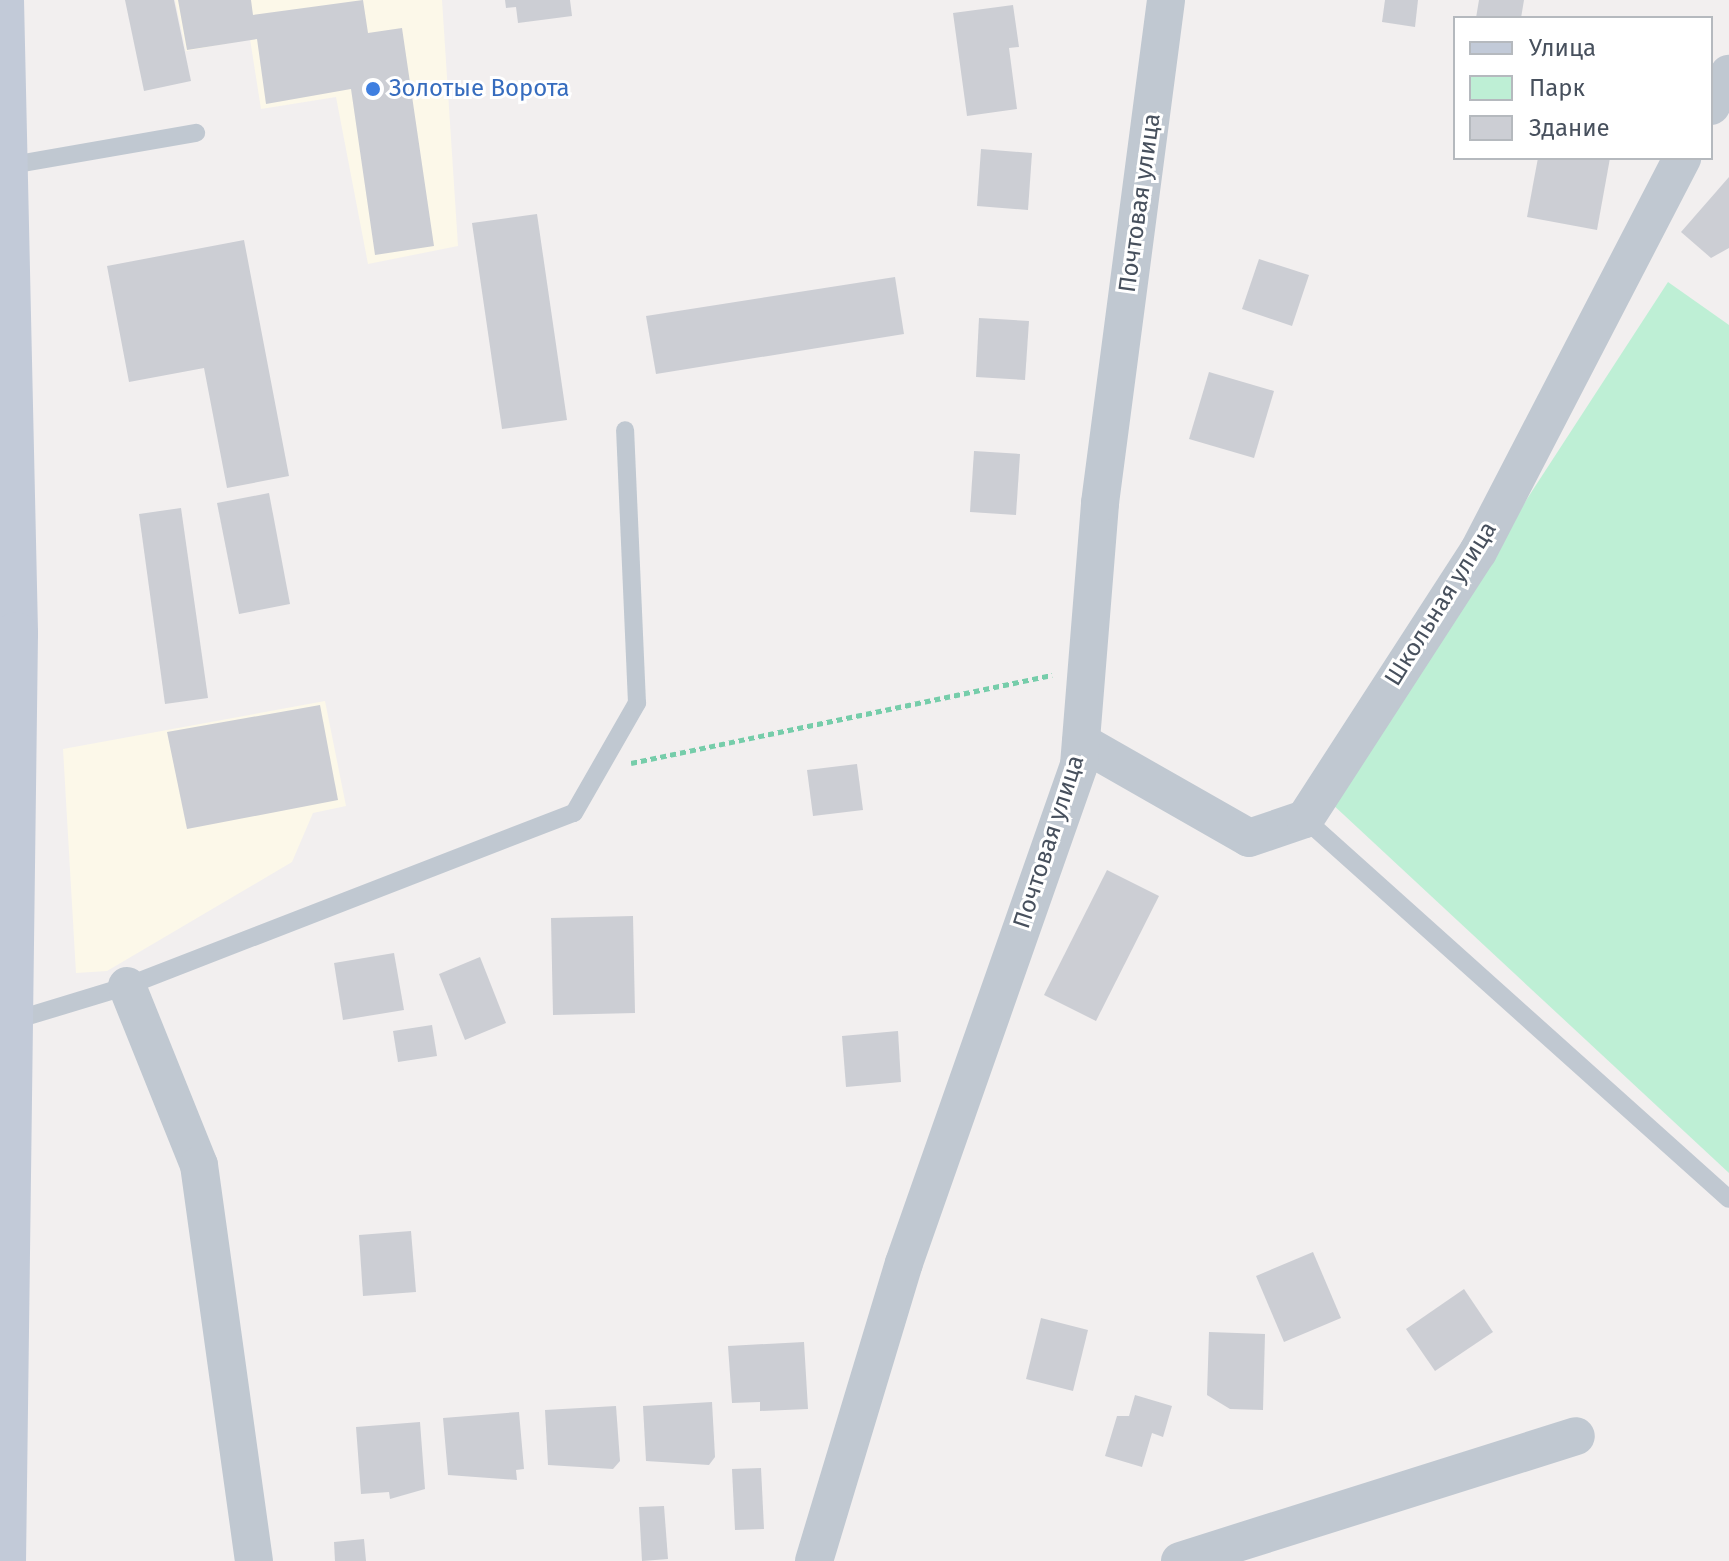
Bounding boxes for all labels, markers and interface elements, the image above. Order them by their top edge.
legend [1453,16,1713,160]
text: Улица [1529,34,1596,62]
text: Парк [1529,74,1585,102]
place label: Золотые Ворота [389,75,570,103]
marker: Золотые Ворота [364,80,382,98]
street label: Почтовая улица [1113,112,1167,294]
text: Здание [1529,114,1610,142]
street label: Школьная улица [1379,517,1503,691]
street label: Почтовая улица [1007,752,1091,932]

